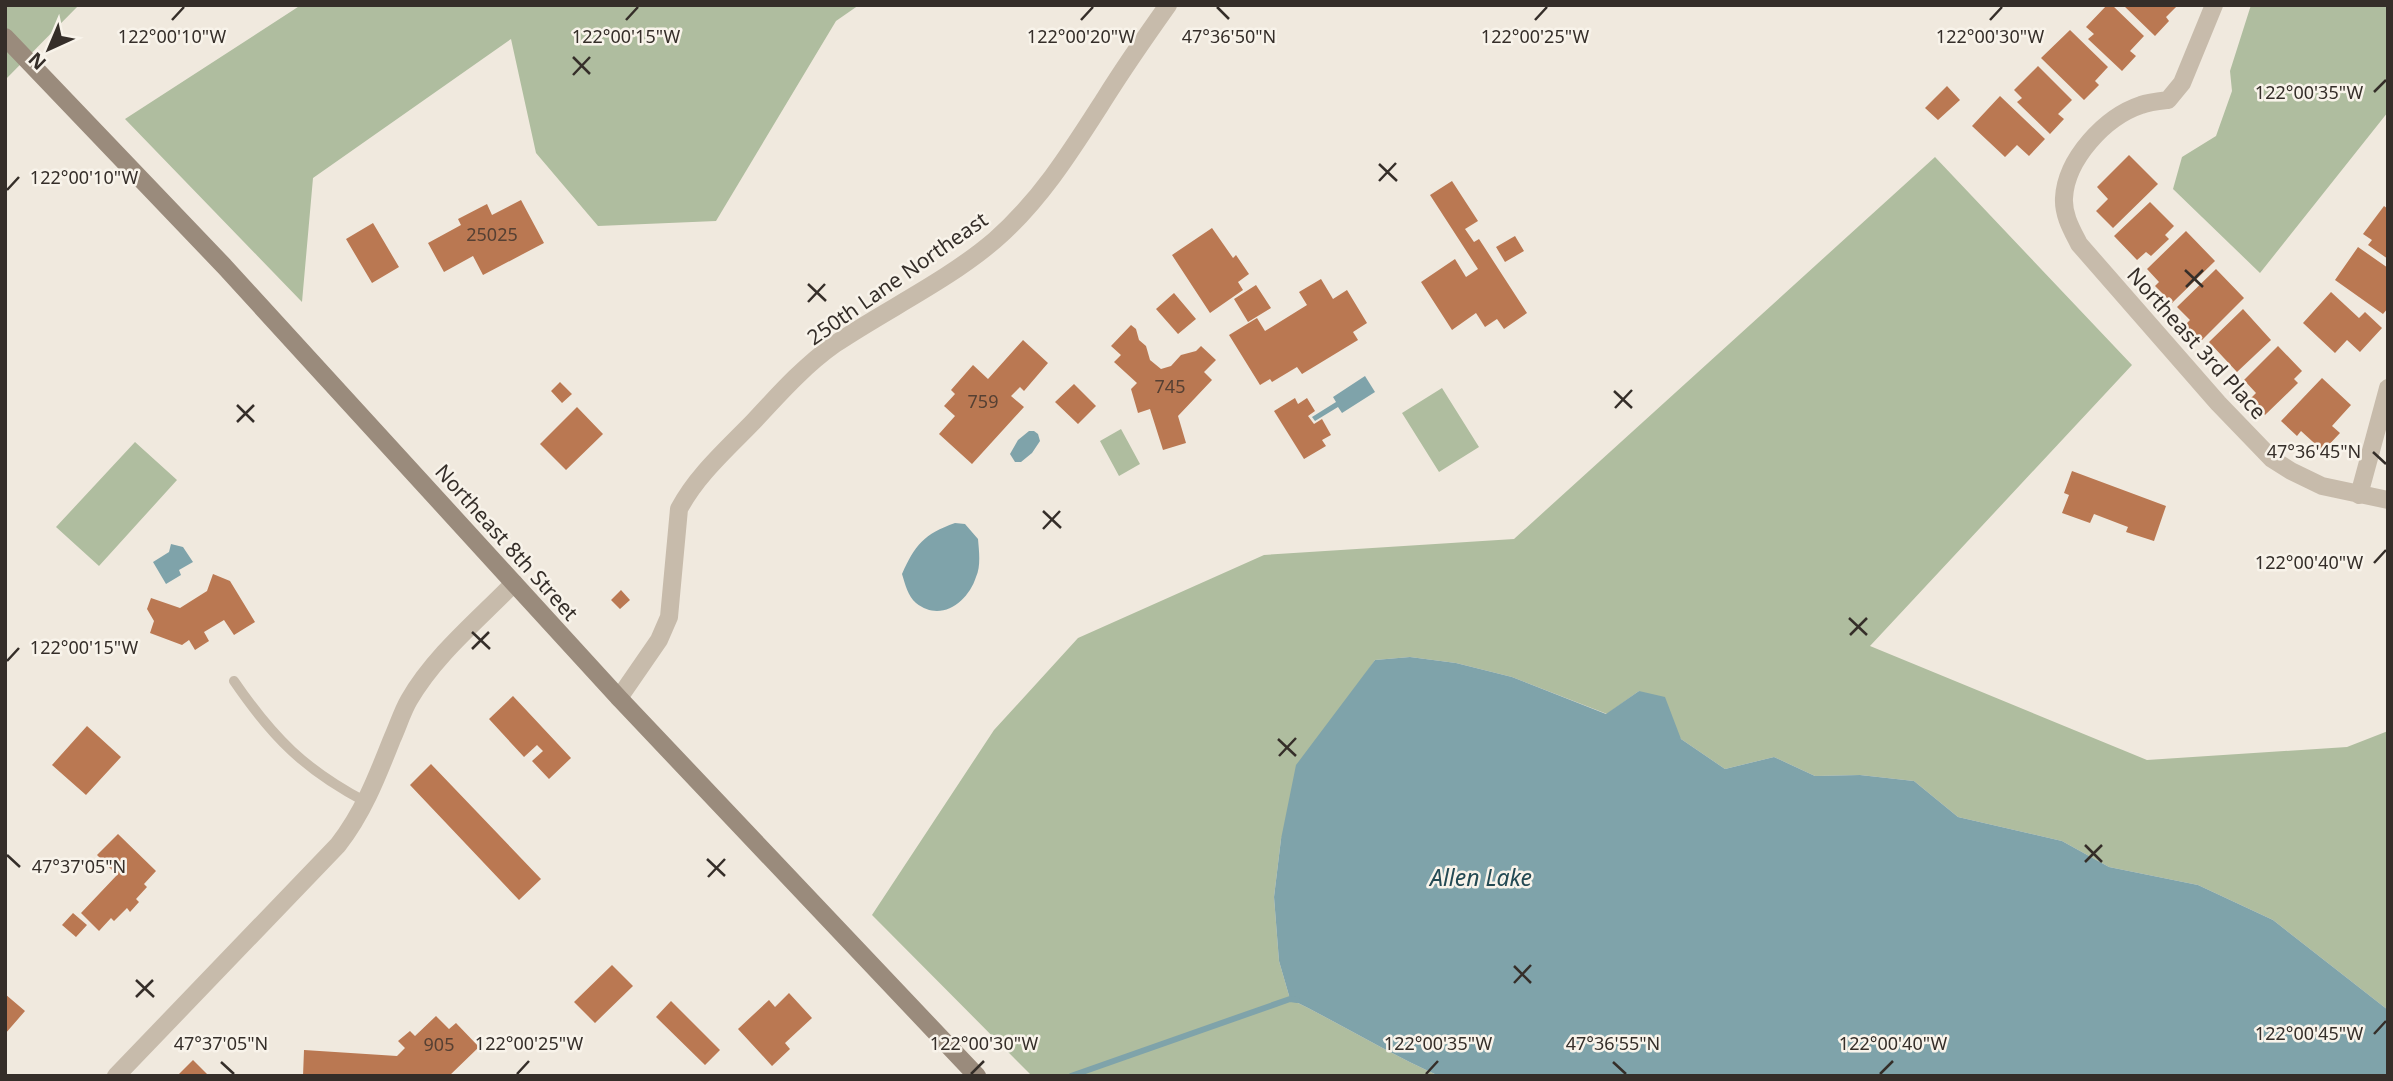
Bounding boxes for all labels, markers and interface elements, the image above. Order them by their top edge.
north arrow [14,14,84,84]
text: 122°00'10"W [118,24,226,48]
text: 122°00'15"W [572,24,680,48]
text: 122°00'20"W [1027,24,1135,48]
text: 47°36'50"N [1182,24,1276,48]
text: 122°00'25"W [1481,24,1589,48]
text: 122°00'30"W [1936,24,2044,48]
text: N [23,47,52,76]
text: 122°00'35"W [2255,80,2363,104]
text: 122°00'10"W [30,165,138,189]
street label: 250th Lane Northeast [801,205,993,351]
house number: 25025 [466,222,518,246]
street label: Northeast 3rd Place [2121,261,2273,425]
house number: 745 [1155,374,1185,398]
house number: 759 [968,389,998,413]
text: 47°36'45"N [2267,439,2361,463]
street label: Northeast 8th Street [429,458,585,626]
text: 122°00'40"W [2255,550,2363,574]
text: 122°00'15"W [30,635,138,659]
text: 47°37'05"N [32,854,126,878]
water label: Allen Lake [1428,861,1532,893]
text: 122°00'45"W [2255,1021,2363,1045]
text: 47°37'05"N [174,1031,268,1055]
text: 122°00'25"W [475,1031,583,1055]
text: 122°00'30"W [930,1031,1038,1055]
text: 122°00'35"W [1384,1031,1492,1055]
text: 47°36'55"N [1566,1031,1660,1055]
text: 122°00'40"W [1839,1031,1947,1055]
house number: 905 [424,1032,454,1056]

